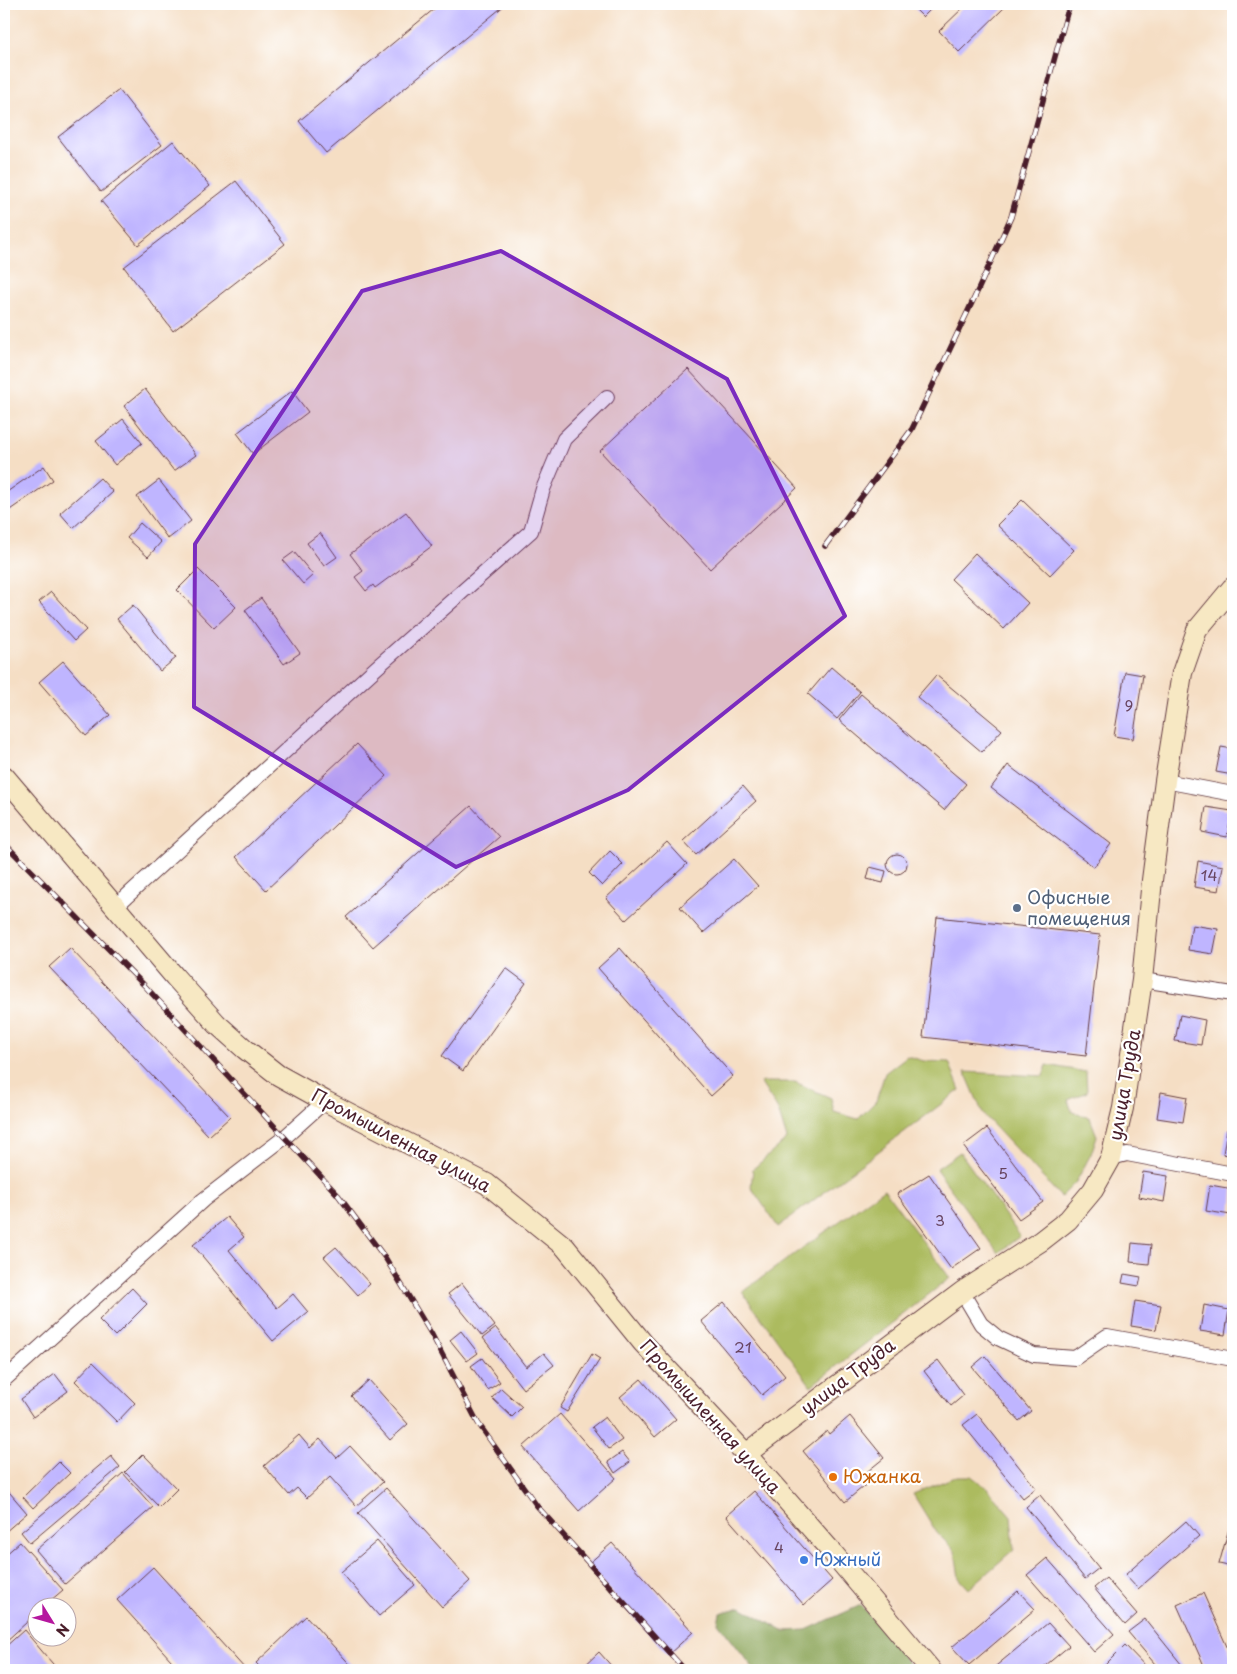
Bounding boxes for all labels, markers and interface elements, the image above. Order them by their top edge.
house number: 9 [1125,693,1133,716]
house number: 14 [1201,863,1217,886]
place label: Офисные помещения [1027,883,1131,931]
marker: Офисные помещения [1011,902,1023,914]
street label: улица Труда [1100,1026,1147,1143]
street label: Промышленная улица [307,1081,497,1199]
house number: 5 [998,1161,1008,1184]
house number: 3 [935,1208,945,1231]
street label: улица Труда [794,1331,901,1420]
street label: Промышленная улица [634,1333,788,1500]
house number: 21 [734,1335,752,1358]
place label: Южанка [843,1462,922,1489]
marker: Южанка [827,1471,839,1483]
house number: 4 [774,1535,784,1558]
place label: Южный [814,1545,881,1572]
marker: Южный [798,1554,810,1566]
north arrow [28,1596,78,1646]
text: N [51,1619,75,1641]

